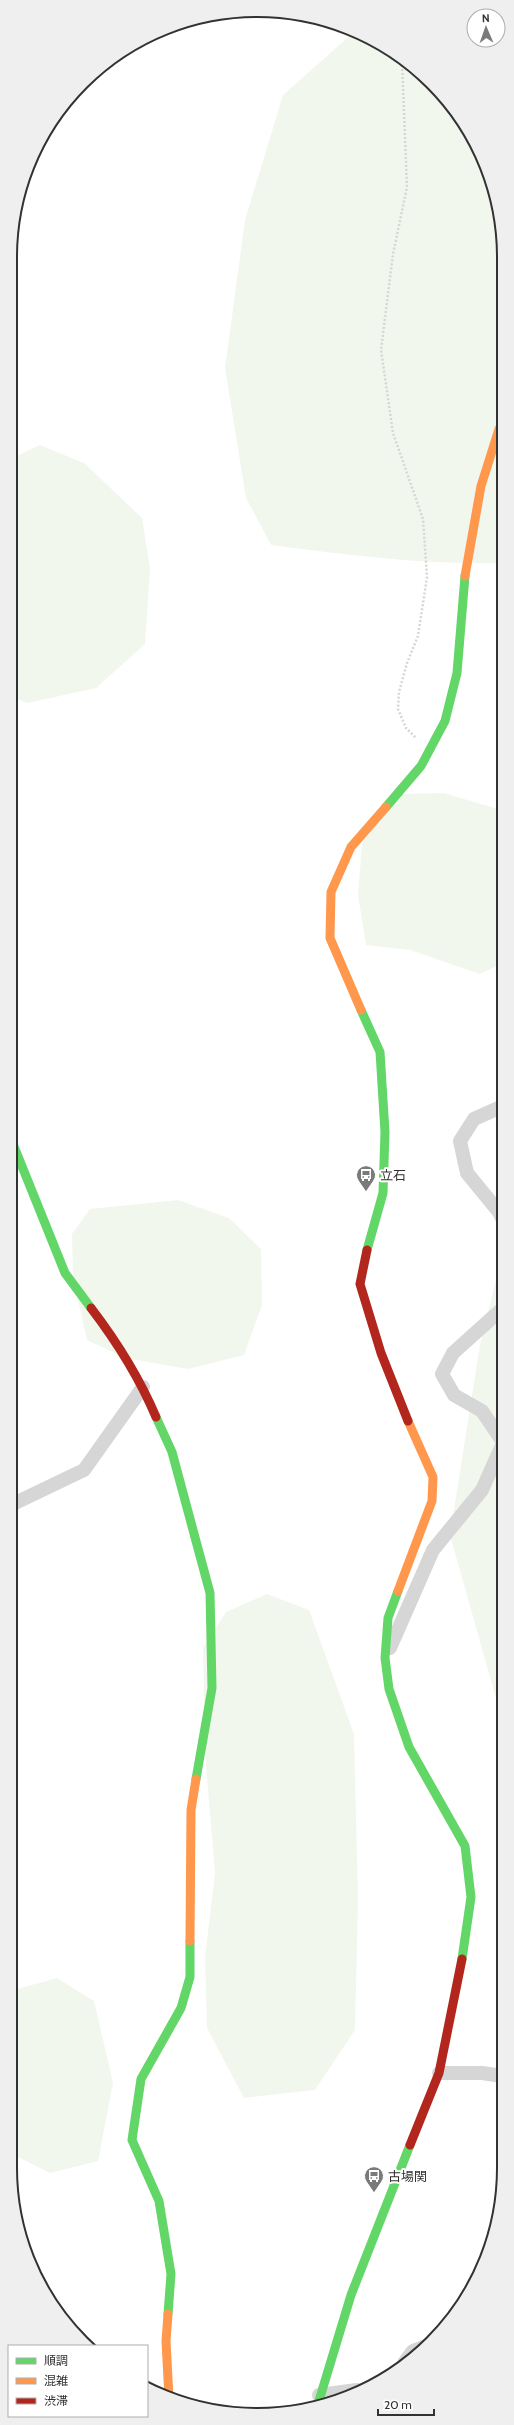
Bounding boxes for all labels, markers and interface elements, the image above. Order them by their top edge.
north arrow [466,8,506,48]
text: N [482,11,490,25]
bus stop icon: 立石 [355,1164,377,1192]
place label: 立石 [380,1167,406,1183]
bus stop icon: 古場関 [363,2165,385,2193]
place label: 古場関 [388,2168,427,2184]
legend [8,2345,148,2417]
text: 順調 [44,2353,68,2368]
text: 混雑 [44,2373,68,2388]
scale bar [378,2391,434,2417]
text: 渋滞 [44,2393,68,2408]
text: 20 m [384,2397,412,2412]

